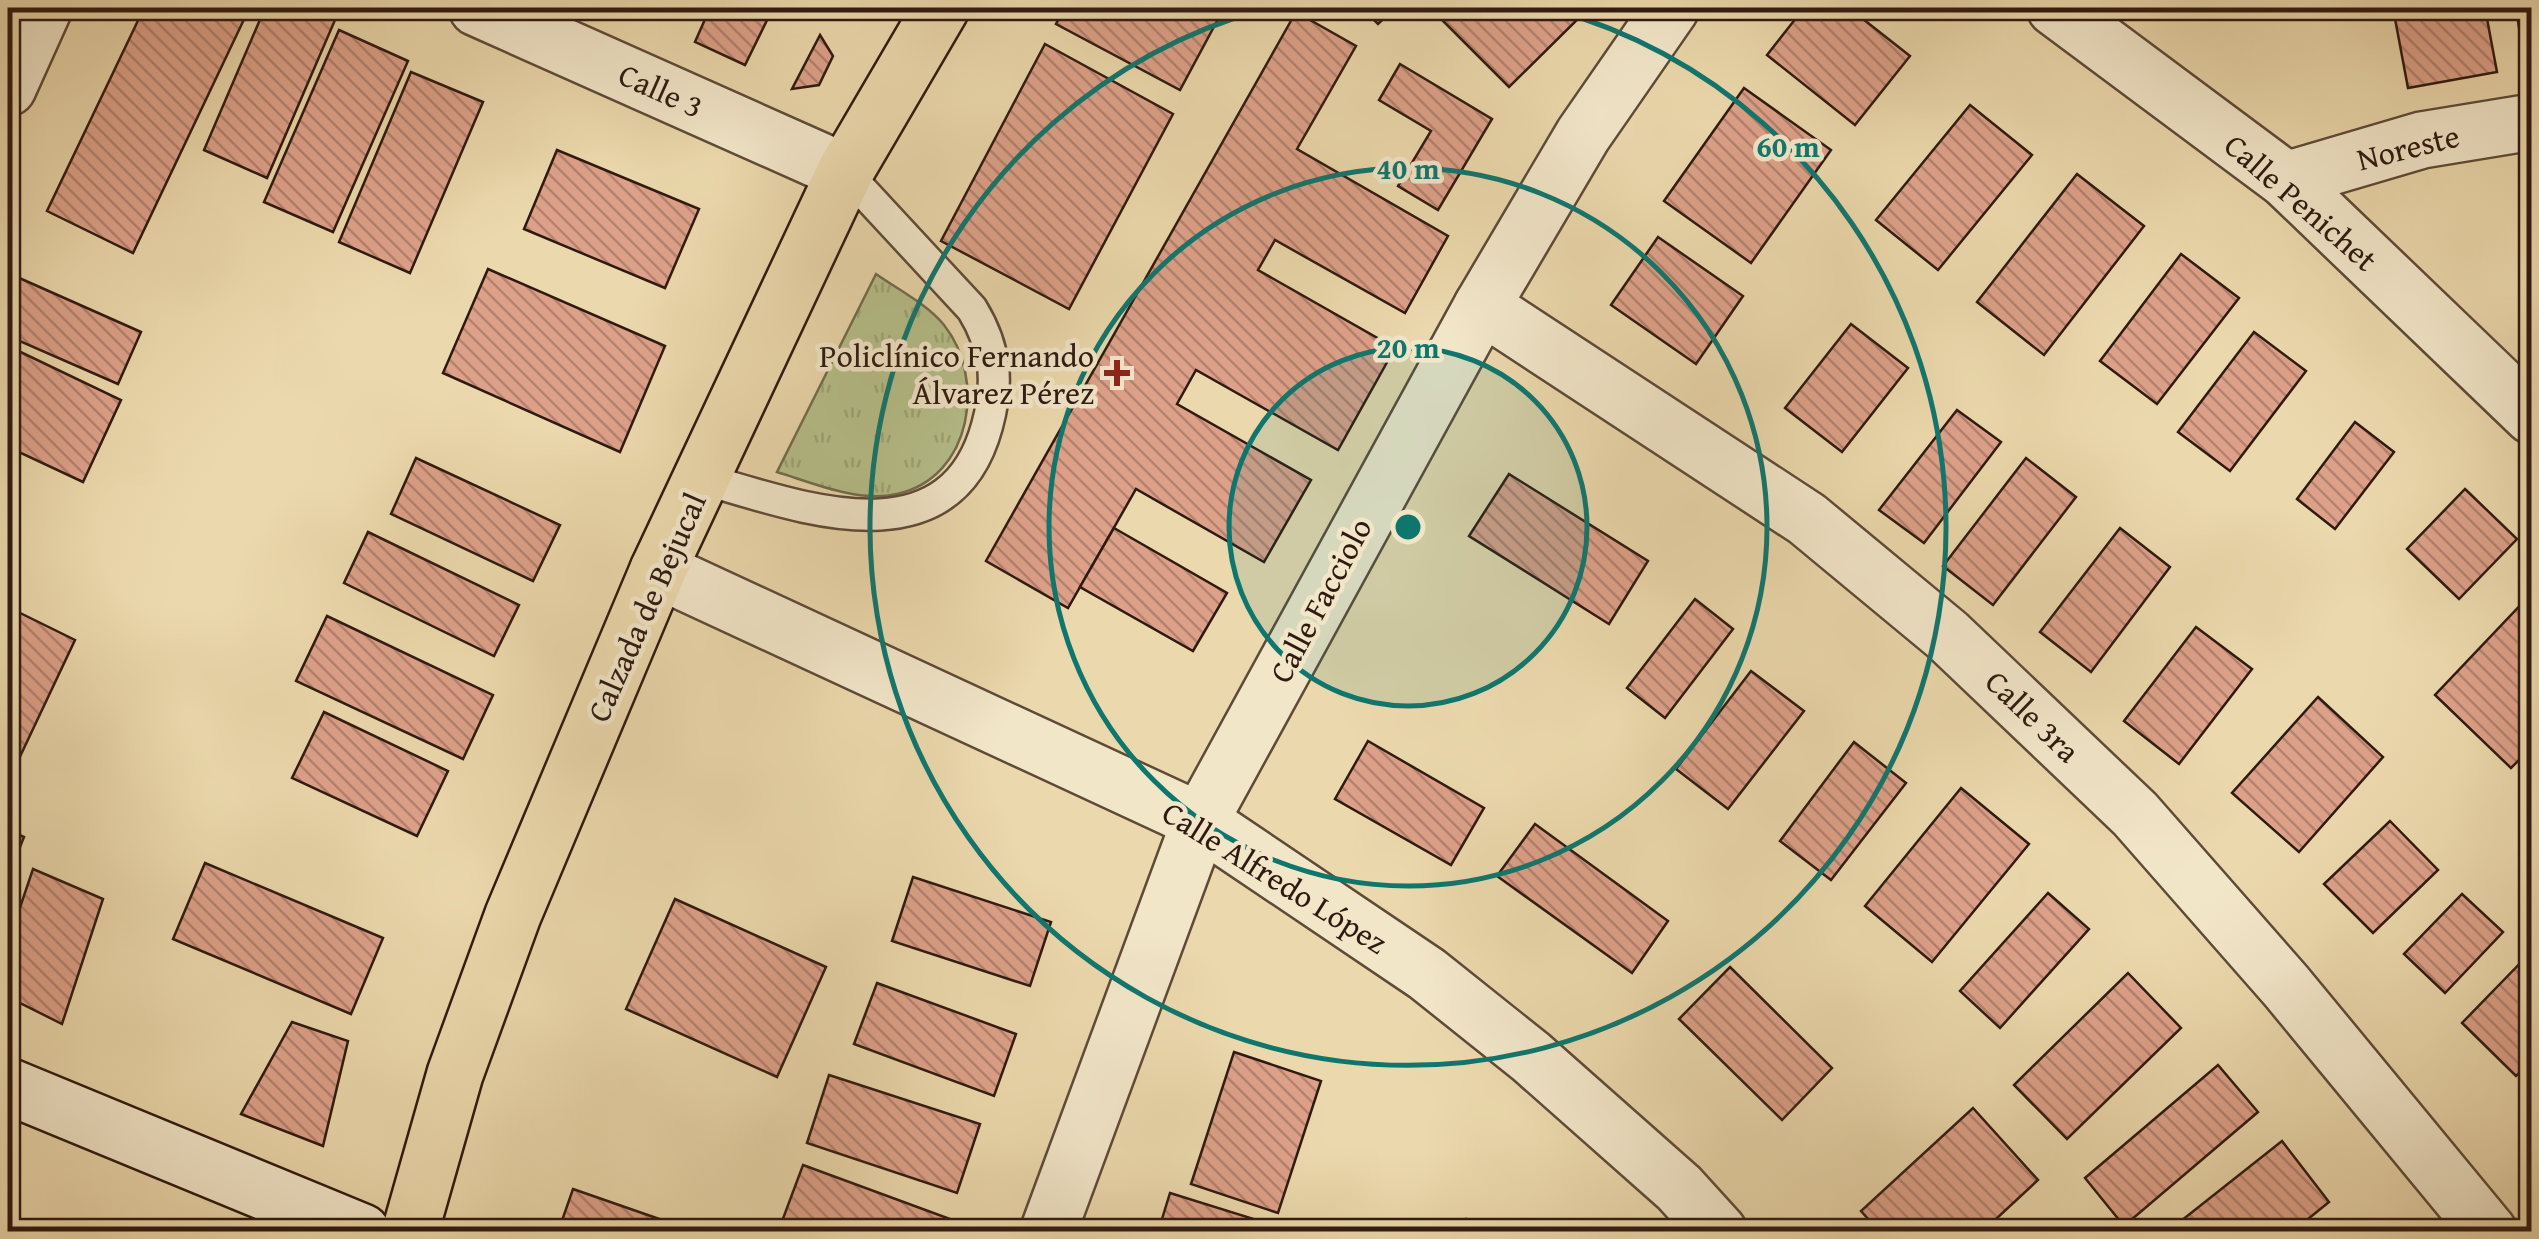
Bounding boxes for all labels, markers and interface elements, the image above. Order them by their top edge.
street label: Calle 3 [611,51,711,129]
street label: Noreste [2352,112,2464,182]
street label: Calle Penichet [2214,122,2388,282]
text: 60 m [1756,124,1820,168]
text: 40 m [1376,146,1440,190]
text: 20 m [1376,325,1440,369]
place label: Policlínico Fernando Álvarez Pérez [819,332,1094,416]
marker: Policlínico Fernando Álvarez Pérez [1104,360,1130,386]
street label: Calzada de Bejucal [574,485,718,729]
street label: Calle Facciolo [1257,509,1383,691]
centre of rings [1390,509,1426,545]
street label: Calle 3ra [1975,659,2091,773]
street label: Calle Alfredo López [1153,789,1397,965]

